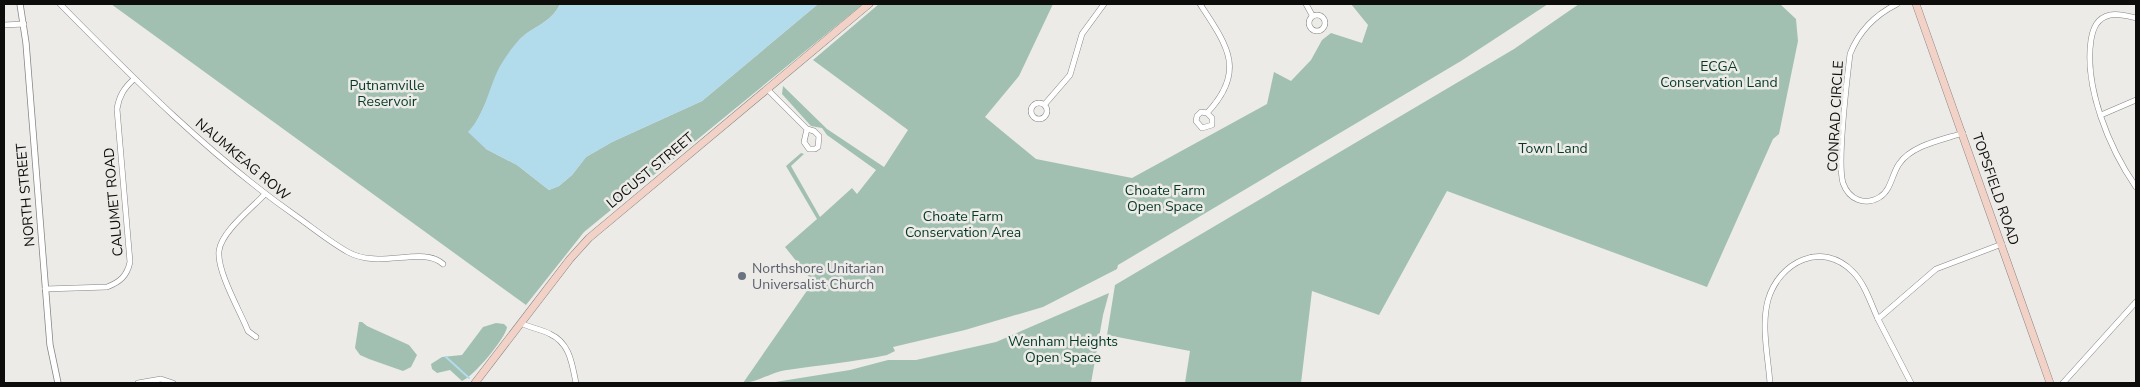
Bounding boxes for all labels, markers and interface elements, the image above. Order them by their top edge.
park label: ECGA Conservation Land [1660,57,1778,92]
street label: CONRAD CIRCLE [1823,60,1848,172]
park label: Putnamville Reservoir [350,76,424,111]
street label: NAUMKEAG ROW [191,114,295,205]
street label: LOCUST STREET [603,128,698,213]
street label: TOPSFIELD ROAD [1967,131,2024,248]
park label: Town Land [1518,139,1588,158]
street label: NORTH STREET [11,142,39,247]
street label: CALUMET ROAD [99,147,128,257]
park label: Choate Farm Open Space [1125,181,1205,216]
park label: Choate Farm Conservation Area [905,207,1021,242]
place label: Northshore Unitarian Universalist Church [752,259,884,294]
marker: Northshore Unitarian Universalist Church [736,270,748,282]
park label: Wenham Heights Open Space [1008,332,1118,367]

